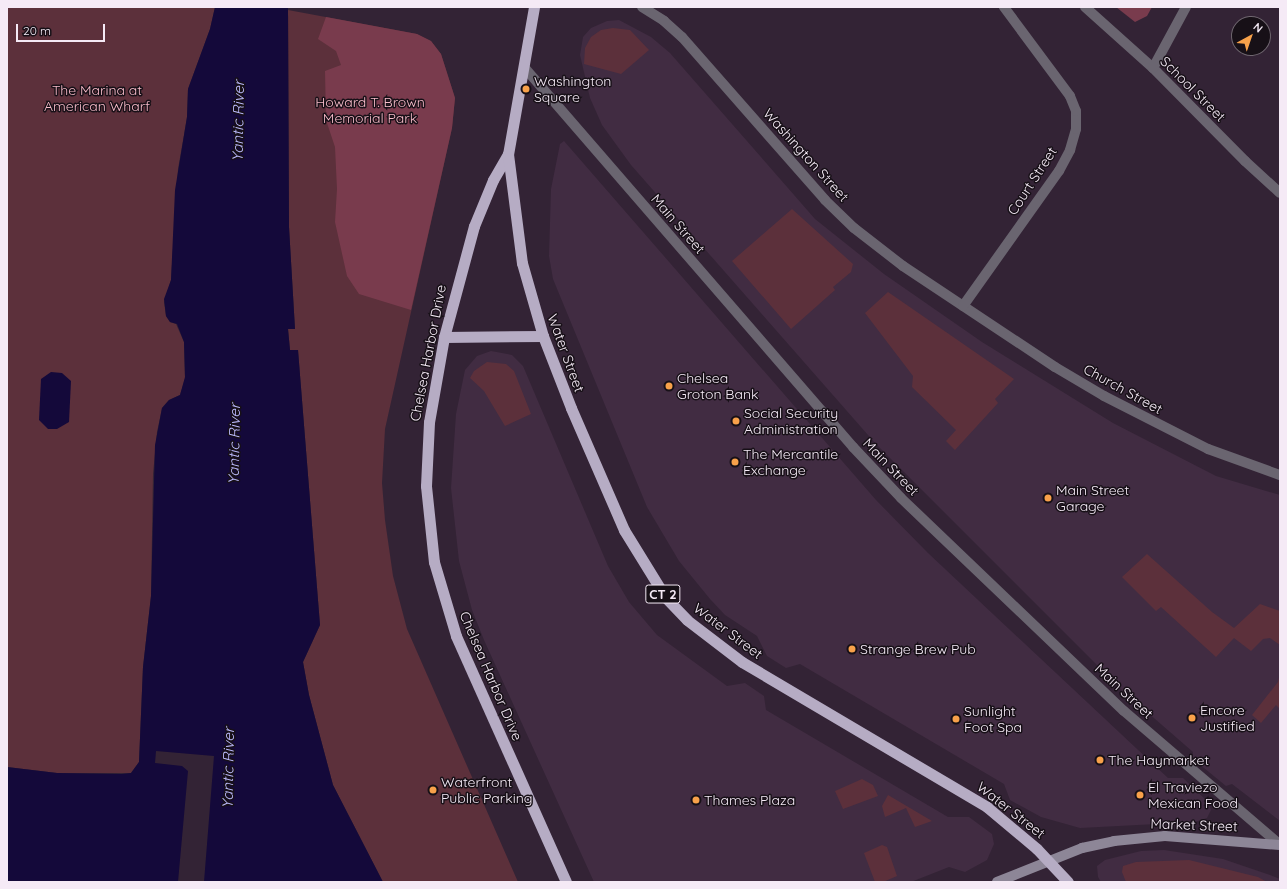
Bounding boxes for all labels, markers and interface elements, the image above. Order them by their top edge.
scale bar [18,16,107,42]
north arrow [1231,16,1271,56]
text: N [1250,20,1266,36]
text: 20 m [23,23,51,38]
street label: School Street [1157,53,1229,125]
place label: Washington Square [534,73,611,106]
water label: Yantic River [228,80,248,162]
park label: The Marina at American Wharf [44,82,150,114]
marker: Washington Square [521,84,531,94]
park label: Howard T. Brown Memorial Park [315,94,425,126]
street label: Washington Street [760,105,852,205]
street label: Court Street [1004,144,1060,218]
street label: Main Street [648,191,708,257]
street label: Chelsea Harbor Drive [407,283,449,423]
street label: Water Street [544,312,588,394]
street label: Church Street [1081,360,1165,418]
place label: Chelsea Groton Bank [677,370,758,402]
marker: Chelsea Groton Bank [664,381,674,391]
water label: Yantic River [224,403,244,485]
place label: Social Security Administration [744,405,838,438]
marker: Social Security Administration [731,416,741,426]
street label: Main Street [860,435,922,499]
place label: The Mercantile Exchange [743,446,838,478]
marker: The Mercantile Exchange [730,457,740,467]
place label: Main Street Garage [1056,482,1129,514]
marker: Main Street Garage [1043,493,1053,503]
road number: CT 2 [645,583,681,605]
street label: Water Street [690,600,766,662]
street label: Chelsea Harbor Drive [456,609,526,743]
place label: Strange Brew Pub [860,641,976,657]
marker: Strange Brew Pub [847,644,857,654]
street label: Main Street [1091,660,1157,722]
place label: Encore Justified [1200,702,1255,734]
place label: Sunlight Foot Spa [964,703,1022,736]
marker: Encore Justified [1187,713,1197,723]
marker: Sunlight Foot Spa [951,714,961,724]
water label: Yantic River [218,727,238,809]
place label: The Haymarket [1108,752,1209,768]
marker: The Haymarket [1095,755,1105,765]
place label: Waterfront Public Parking [441,774,532,806]
street label: Water Street [974,778,1048,842]
place label: El Traviezo Mexican Food [1148,779,1238,812]
marker: Waterfront Public Parking [428,785,438,795]
marker: El Traviezo Mexican Food [1135,790,1145,800]
place label: Thames Plaza [704,792,795,808]
marker: Thames Plaza [691,795,701,805]
street label: Market Street [1150,815,1238,835]

